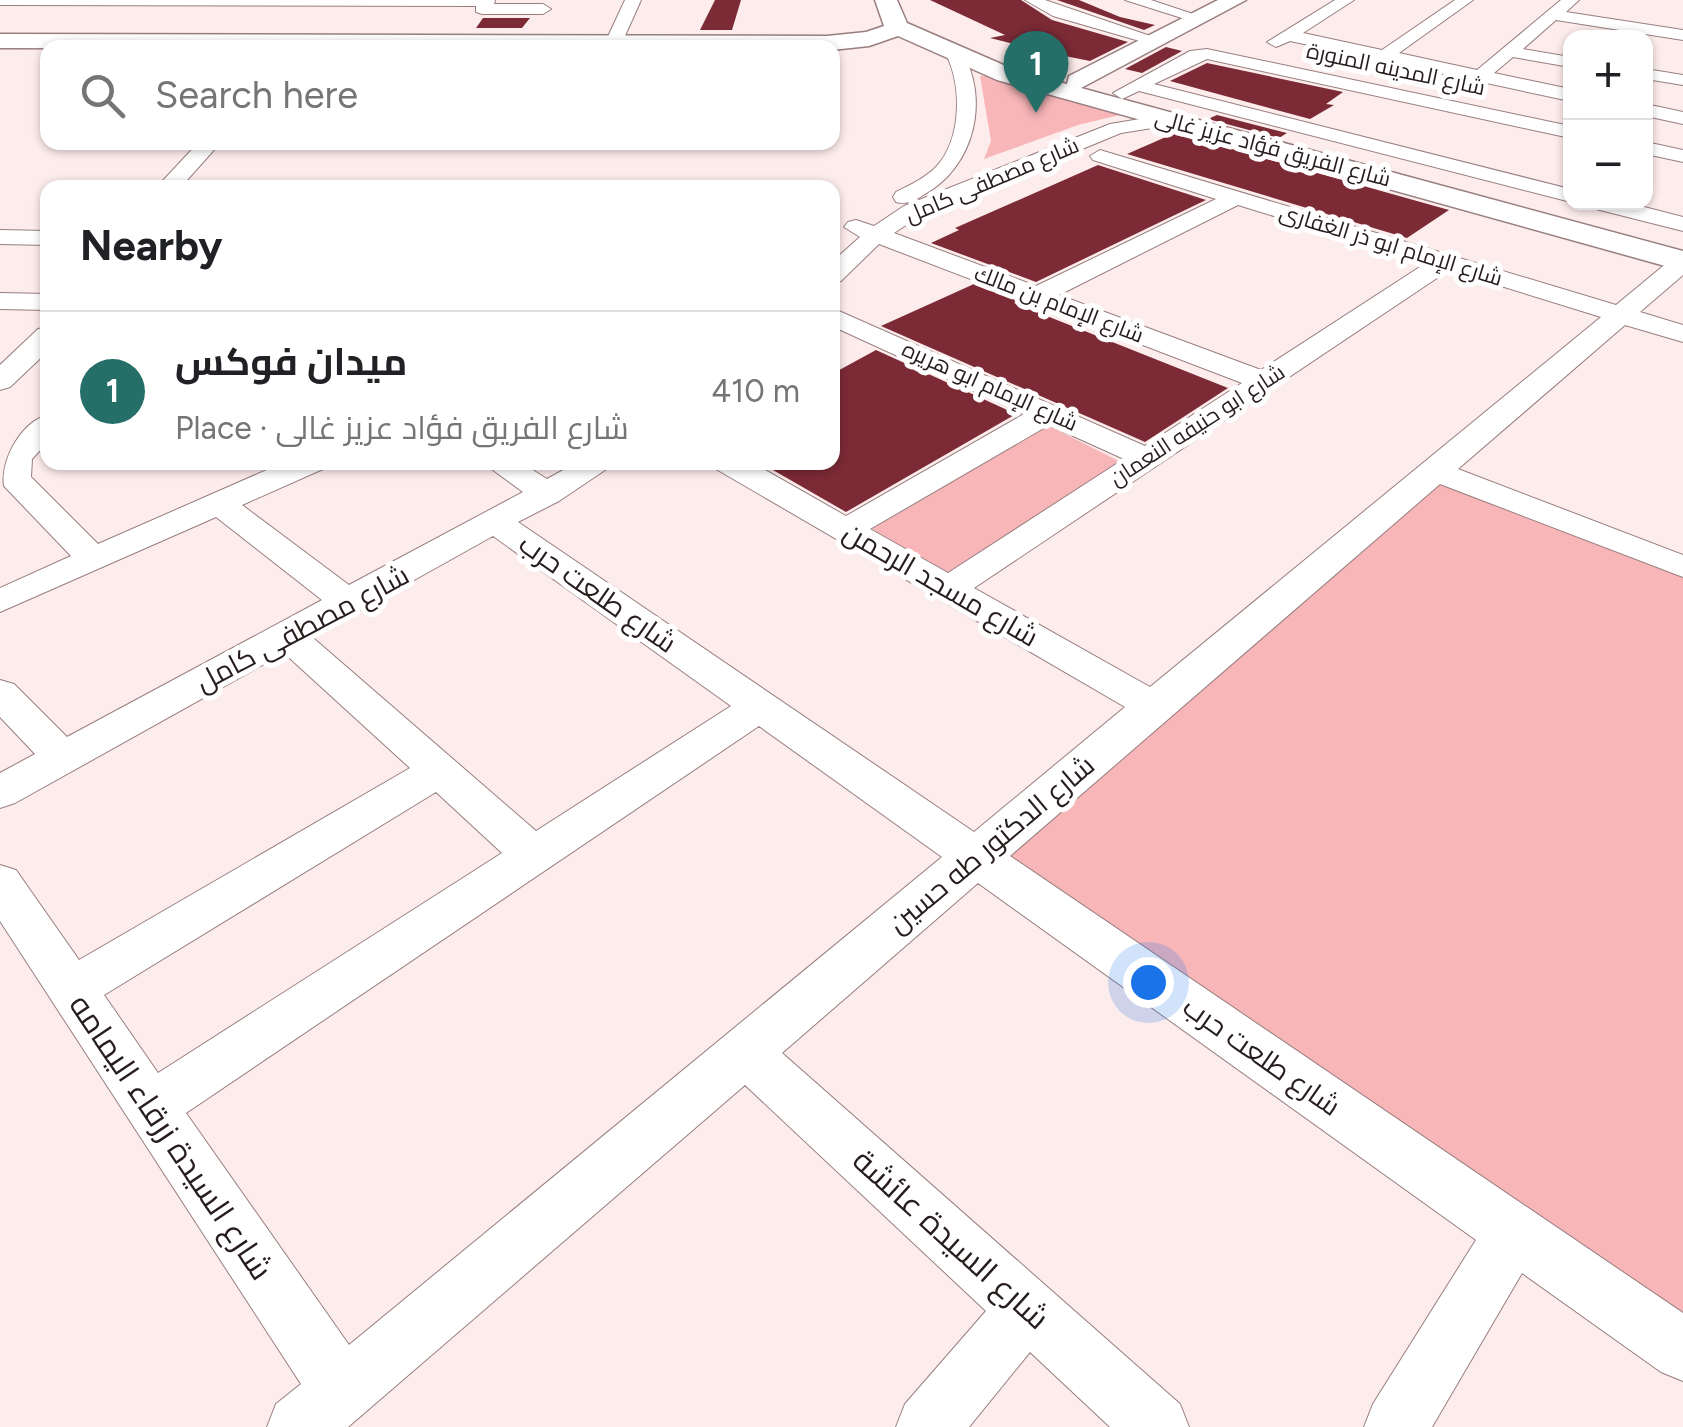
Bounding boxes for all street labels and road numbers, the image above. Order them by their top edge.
street label: شارع المدينه المنورة [1304,37,1488,102]
street label: شارع الفريق فؤاد عزيز غالى [1152,104,1394,193]
street label: شارع مصطفى كامل [901,131,1083,230]
street label: شارع الإمام ابو ذر الغفارى [1276,198,1506,294]
street label: شارع الإمام بن مالك [970,259,1148,351]
street label: شارع الإمام ابو هريره [897,335,1082,439]
street label: شارع ابو حنيفه النعمان [1104,358,1290,493]
street label: شارع مسجد الرحمن [836,514,1045,655]
street label: شارع طلعت حرب [512,526,683,661]
street label: شارع مصطفى كامل [189,557,415,700]
street label: شارع الدكتور طه حسين [881,748,1102,942]
street label: شارع السيدة زرقاء اليمامه [59,987,281,1289]
street label: شارع طلعت حرب [1176,989,1347,1124]
street label: شارع السيدة عائشة [843,1141,1057,1339]

